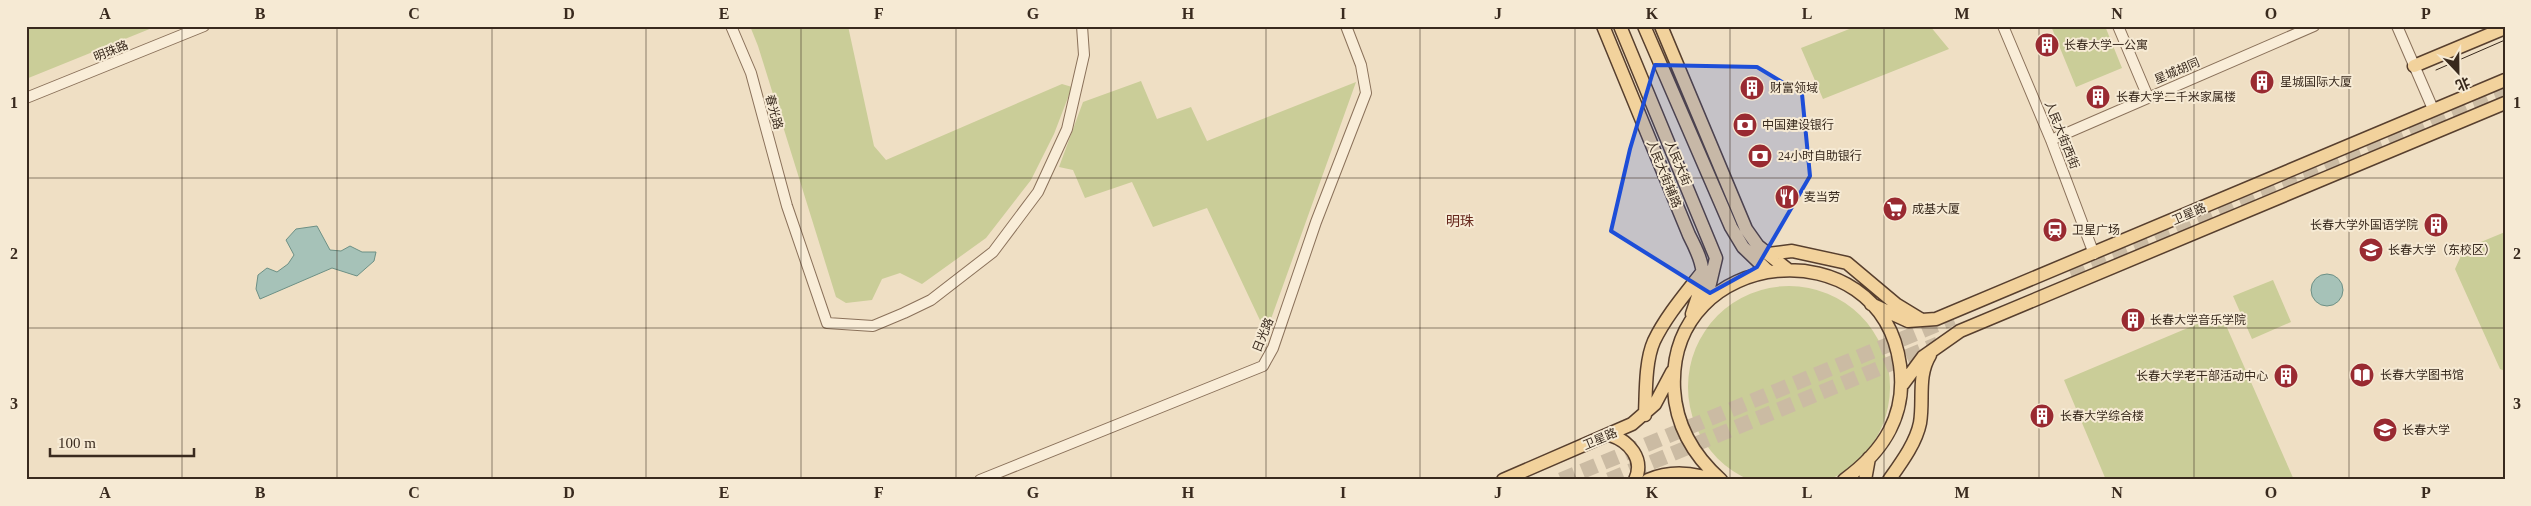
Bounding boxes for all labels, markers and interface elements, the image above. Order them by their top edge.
text: A [99,5,111,22]
text: B [255,5,266,22]
text: C [408,5,420,22]
text: D [563,5,575,22]
text: E [719,5,729,22]
text: F [874,5,884,22]
text: G [1027,5,1040,22]
text: H [1182,5,1195,22]
text: I [1340,5,1346,22]
text: J [1494,5,1502,22]
text: K [1646,5,1659,22]
text: L [1802,5,1812,22]
text: M [1954,5,1970,22]
text: N [2111,5,2123,22]
text: O [2265,5,2277,22]
text: P [2421,5,2431,22]
building icon: 长春大学一公寓 [2034,32,2060,58]
street label: 明珠路 [92,38,130,64]
place label: 长春大学一公寓 [2064,38,2148,52]
north arrow [2434,48,2484,98]
street label: 星城胡同 [2152,55,2202,87]
building icon: 星城国际大厦 [2249,69,2275,95]
text: 北 [2453,74,2472,93]
building icon: 财富领域 [1739,75,1765,101]
place label: 星城国际大厦 [2280,75,2352,89]
place label: 财富领域 [1770,81,1818,95]
building icon: 长春大学二千米家属楼 [2085,84,2111,110]
place label: 长春大学二千米家属楼 [2116,90,2236,104]
street label: 春光路 [763,93,785,131]
text: 1 [10,94,18,111]
text: 1 [2513,94,2521,111]
street label: 人民大街西街 [2042,99,2082,171]
bank icon: 中国建设银行 [1732,112,1758,138]
place label: 中国建设银行 [1762,118,1834,132]
street label: 人民大街辅路 [1644,138,1684,210]
street label: 人民大街 [1662,138,1694,188]
bank icon: 24小时自助银行 [1747,143,1773,169]
place label: 24小时自助银行 [1778,149,1862,163]
restaurant icon: 麦当劳 [1774,184,1800,210]
place label: 麦当劳 [1804,190,1840,204]
supermarket icon: 成基大厦 [1882,196,1908,222]
street label: 卫星路 [2170,201,2208,227]
place label: 成基大厦 [1912,202,1960,216]
building icon: 长春大学外国语学院 [2423,212,2449,238]
district label: 明珠 [1446,214,1474,229]
station icon: 卫星广场 [2042,217,2068,243]
place label: 长春大学外国语学院 [2310,218,2418,232]
place label: 卫星广场 [2072,223,2120,237]
school or university icon: 长春大学（东校区） [2358,237,2384,263]
place label: 长春大学（东校区） [2388,243,2496,257]
text: 2 [10,245,18,262]
text: 2 [2513,245,2521,262]
building icon: 长春大学音乐学院 [2120,307,2146,333]
place label: 长春大学音乐学院 [2150,313,2246,327]
street label: 日光路 [1250,316,1276,354]
library icon: 长春大学图书馆 [2349,362,2375,388]
building icon: 长春大学老干部活动中心 [2273,363,2299,389]
place label: 长春大学图书馆 [2380,368,2464,382]
place label: 长春大学老干部活动中心 [2136,369,2268,383]
text: 3 [10,395,18,412]
text: 3 [2513,395,2521,412]
building icon: 长春大学综合楼 [2029,403,2055,429]
place label: 长春大学综合楼 [2060,409,2144,423]
school or university icon: 长春大学 [2372,417,2398,443]
place label: 长春大学 [2402,423,2450,437]
scale bar [50,426,194,458]
street label: 卫星路 [1581,426,1619,452]
text: 100 m [58,435,96,451]
text: A [99,484,111,501]
text: B [255,484,266,501]
text: C [408,484,420,501]
text: D [563,484,575,501]
text: E [719,484,729,501]
text: F [874,484,884,501]
text: G [1027,484,1040,501]
text: H [1182,484,1195,501]
text: I [1340,484,1346,501]
text: J [1494,484,1502,501]
text: K [1646,484,1659,501]
text: L [1802,484,1812,501]
text: M [1954,484,1970,501]
text: N [2111,484,2123,501]
text: O [2265,484,2277,501]
text: P [2421,484,2431,501]

